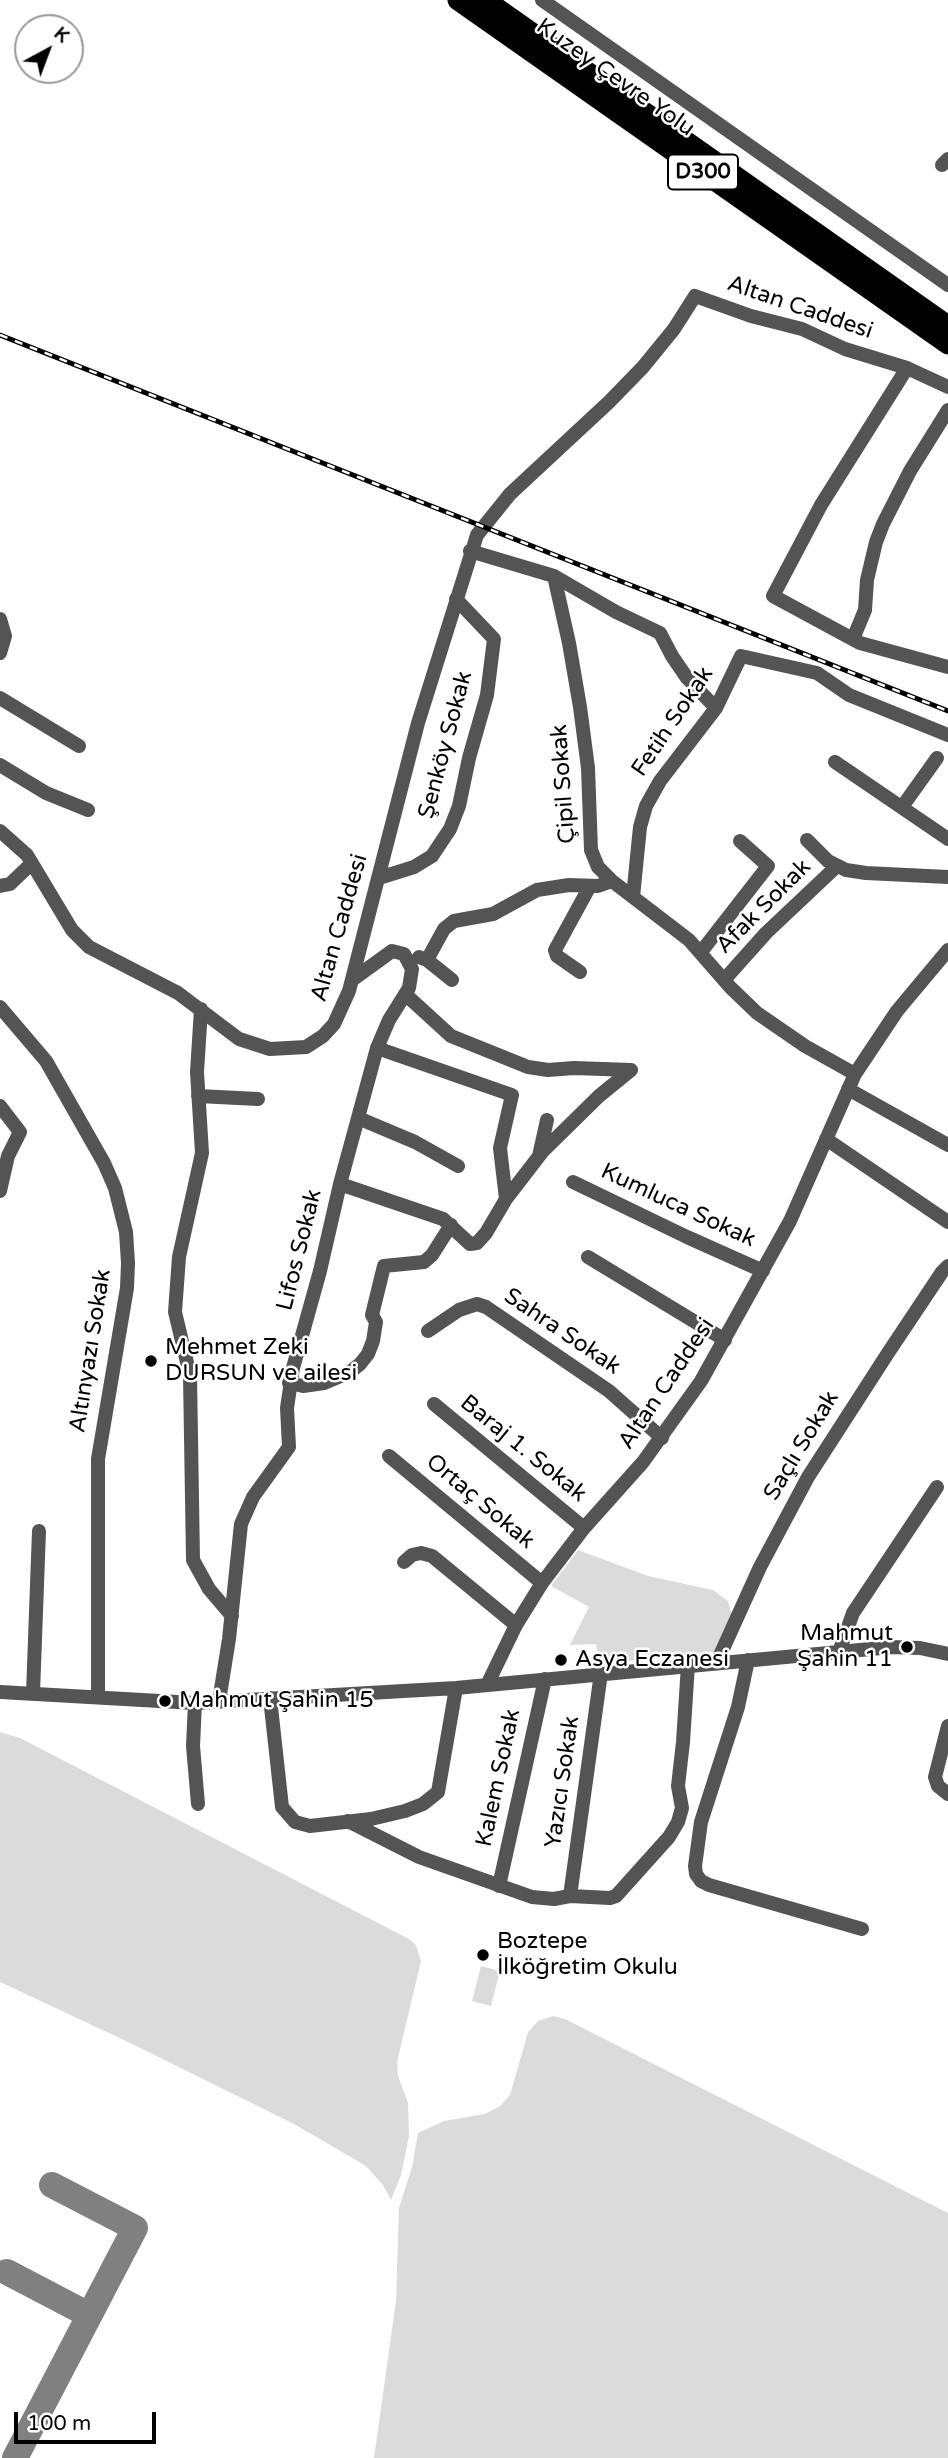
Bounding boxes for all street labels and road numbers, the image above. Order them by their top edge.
street label: Kuzey Çevre Yolu [531,13,699,143]
road number: D300 [668,154,738,190]
street label: Altan Caddesi [724,270,876,346]
street label: Fetih Sokak [626,662,720,782]
street label: Şenköy Sokak [413,668,479,822]
street label: Çipil Sokak [546,723,582,845]
street label: Altan Caddesi [306,851,374,1005]
street label: Afak Sokak [711,854,817,960]
street label: Kumluca Sokak [596,1158,760,1254]
street label: Lifos Sokak [272,1186,328,1314]
street label: Altınyazı Sokak [64,1267,118,1435]
street label: Sahra Sokak [498,1283,626,1381]
street label: Altan Caddesi [613,1313,721,1455]
street label: Saçlı Sokak [759,1386,845,1506]
street label: Baraj 1. Sokak [454,1390,592,1508]
street label: Ortaç Sokak [420,1449,540,1555]
street label: Kalem Sokak [471,1707,527,1849]
street label: Yazıcı Sokak [540,1714,586,1850]

